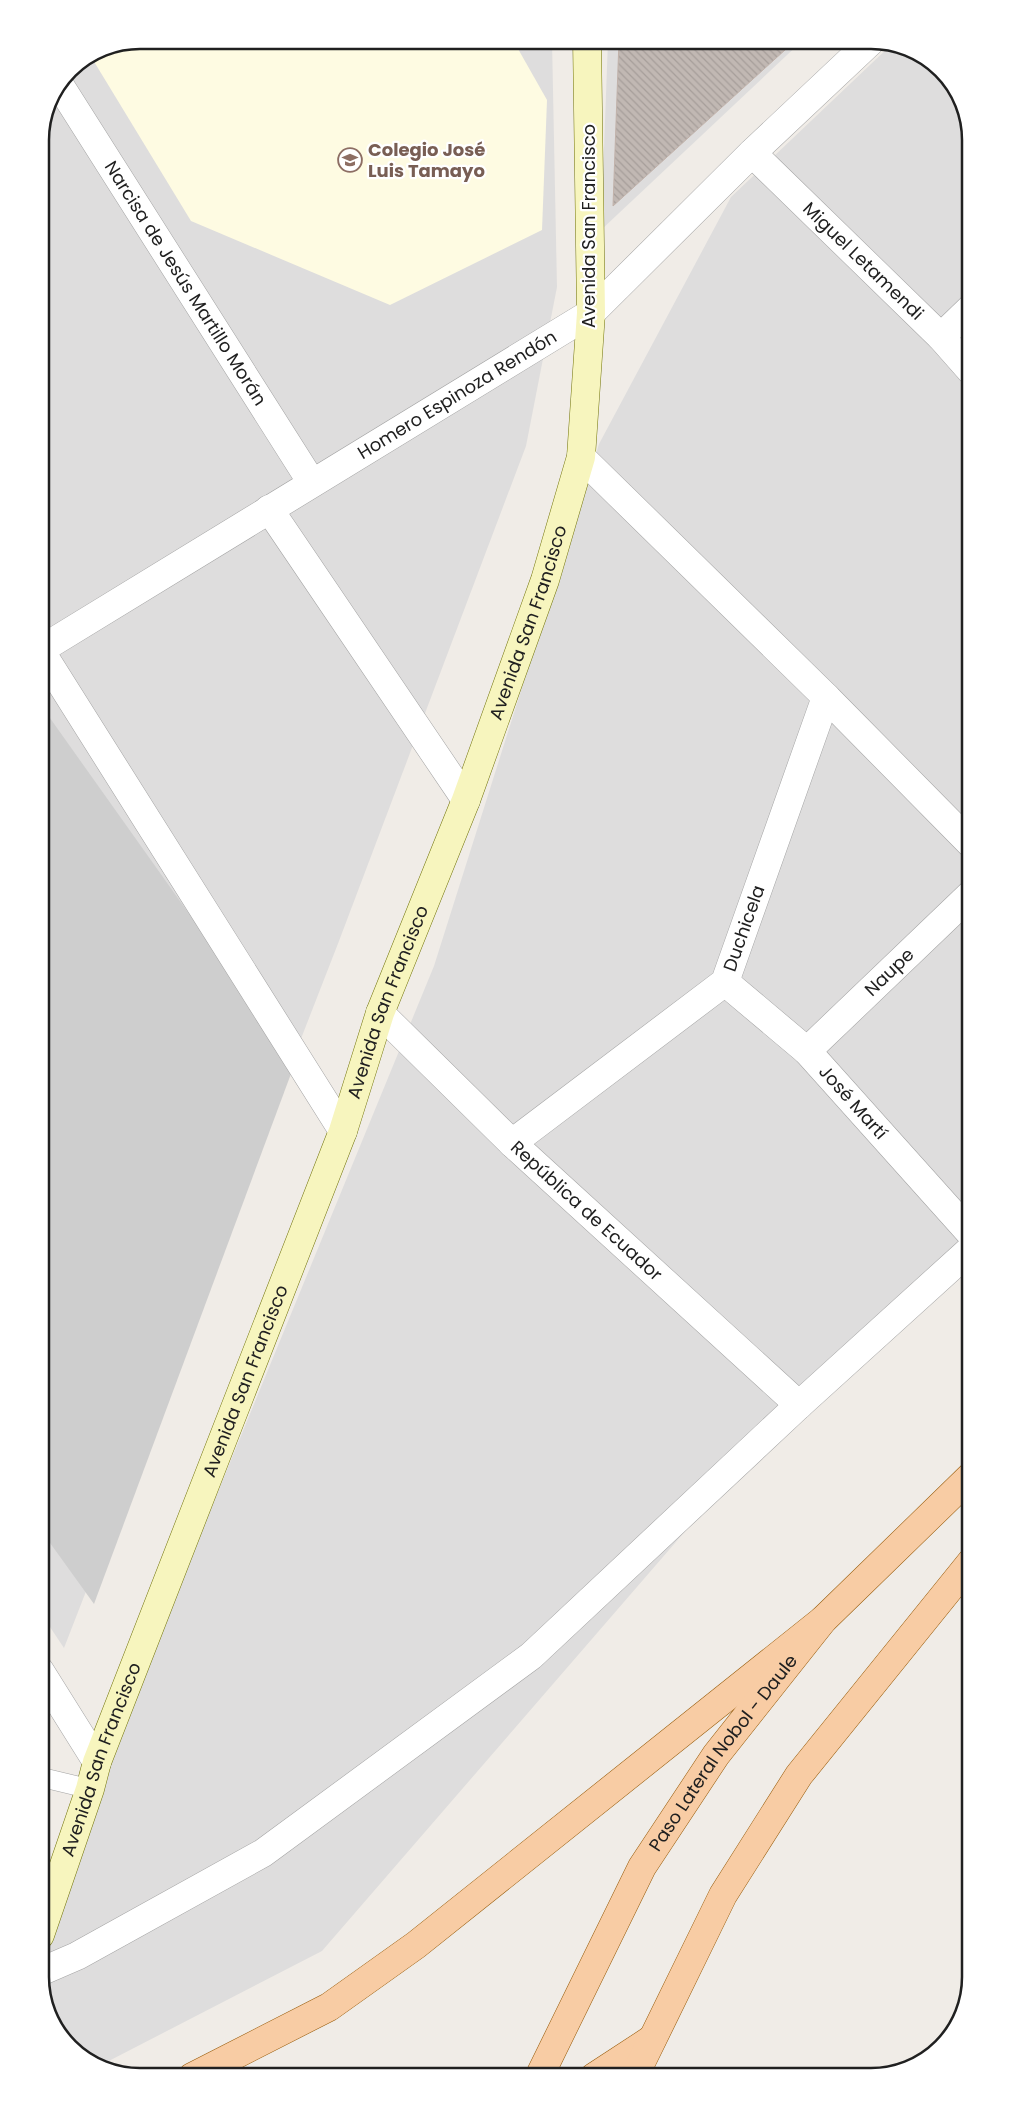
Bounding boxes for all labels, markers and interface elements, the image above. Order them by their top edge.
street label: Avenida San Francisco [576,124,601,328]
place label: Colegio José Luis Tamayo [368,137,485,183]
school or university icon: Colegio José Luis Tamayo [337,147,363,173]
street label: Narcisa de Jesús Martillo Morán [99,156,273,410]
street label: Miguel Letamendi [798,196,929,325]
street label: Homero Espinoza Rendón [353,324,561,465]
street label: Avenida San Francisco [483,522,572,723]
street label: Duchicela [717,882,770,975]
street label: Avenida San Francisco [341,901,434,1102]
street label: Naupe [859,942,919,1001]
street label: José Martí [813,1059,893,1144]
street label: República de Ecuador [505,1135,668,1286]
street label: Avenida San Francisco [196,1281,294,1481]
street label: Paso Lateral Nobol - Daule [643,1649,803,1856]
street label: Avenida San Francisco [55,1659,147,1860]

